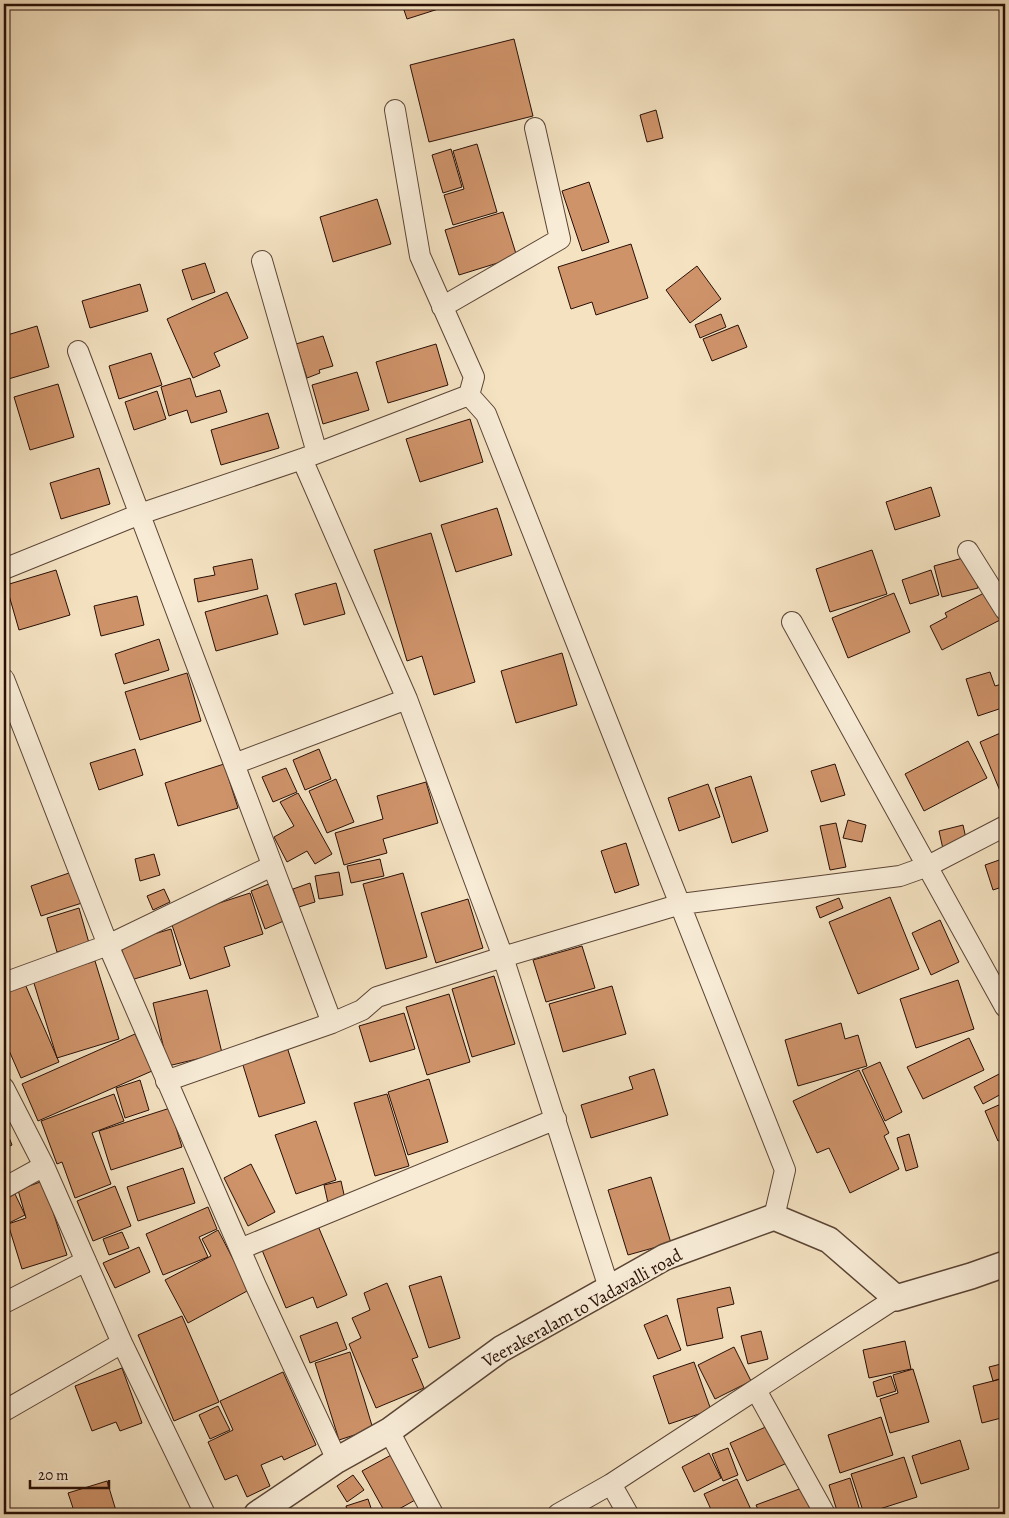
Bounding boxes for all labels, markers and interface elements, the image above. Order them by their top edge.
street label: Veerakeralam to Vadavalli road [477,1243,687,1374]
scale bar [30,1458,109,1490]
text: 20 m [38,1465,69,1485]

